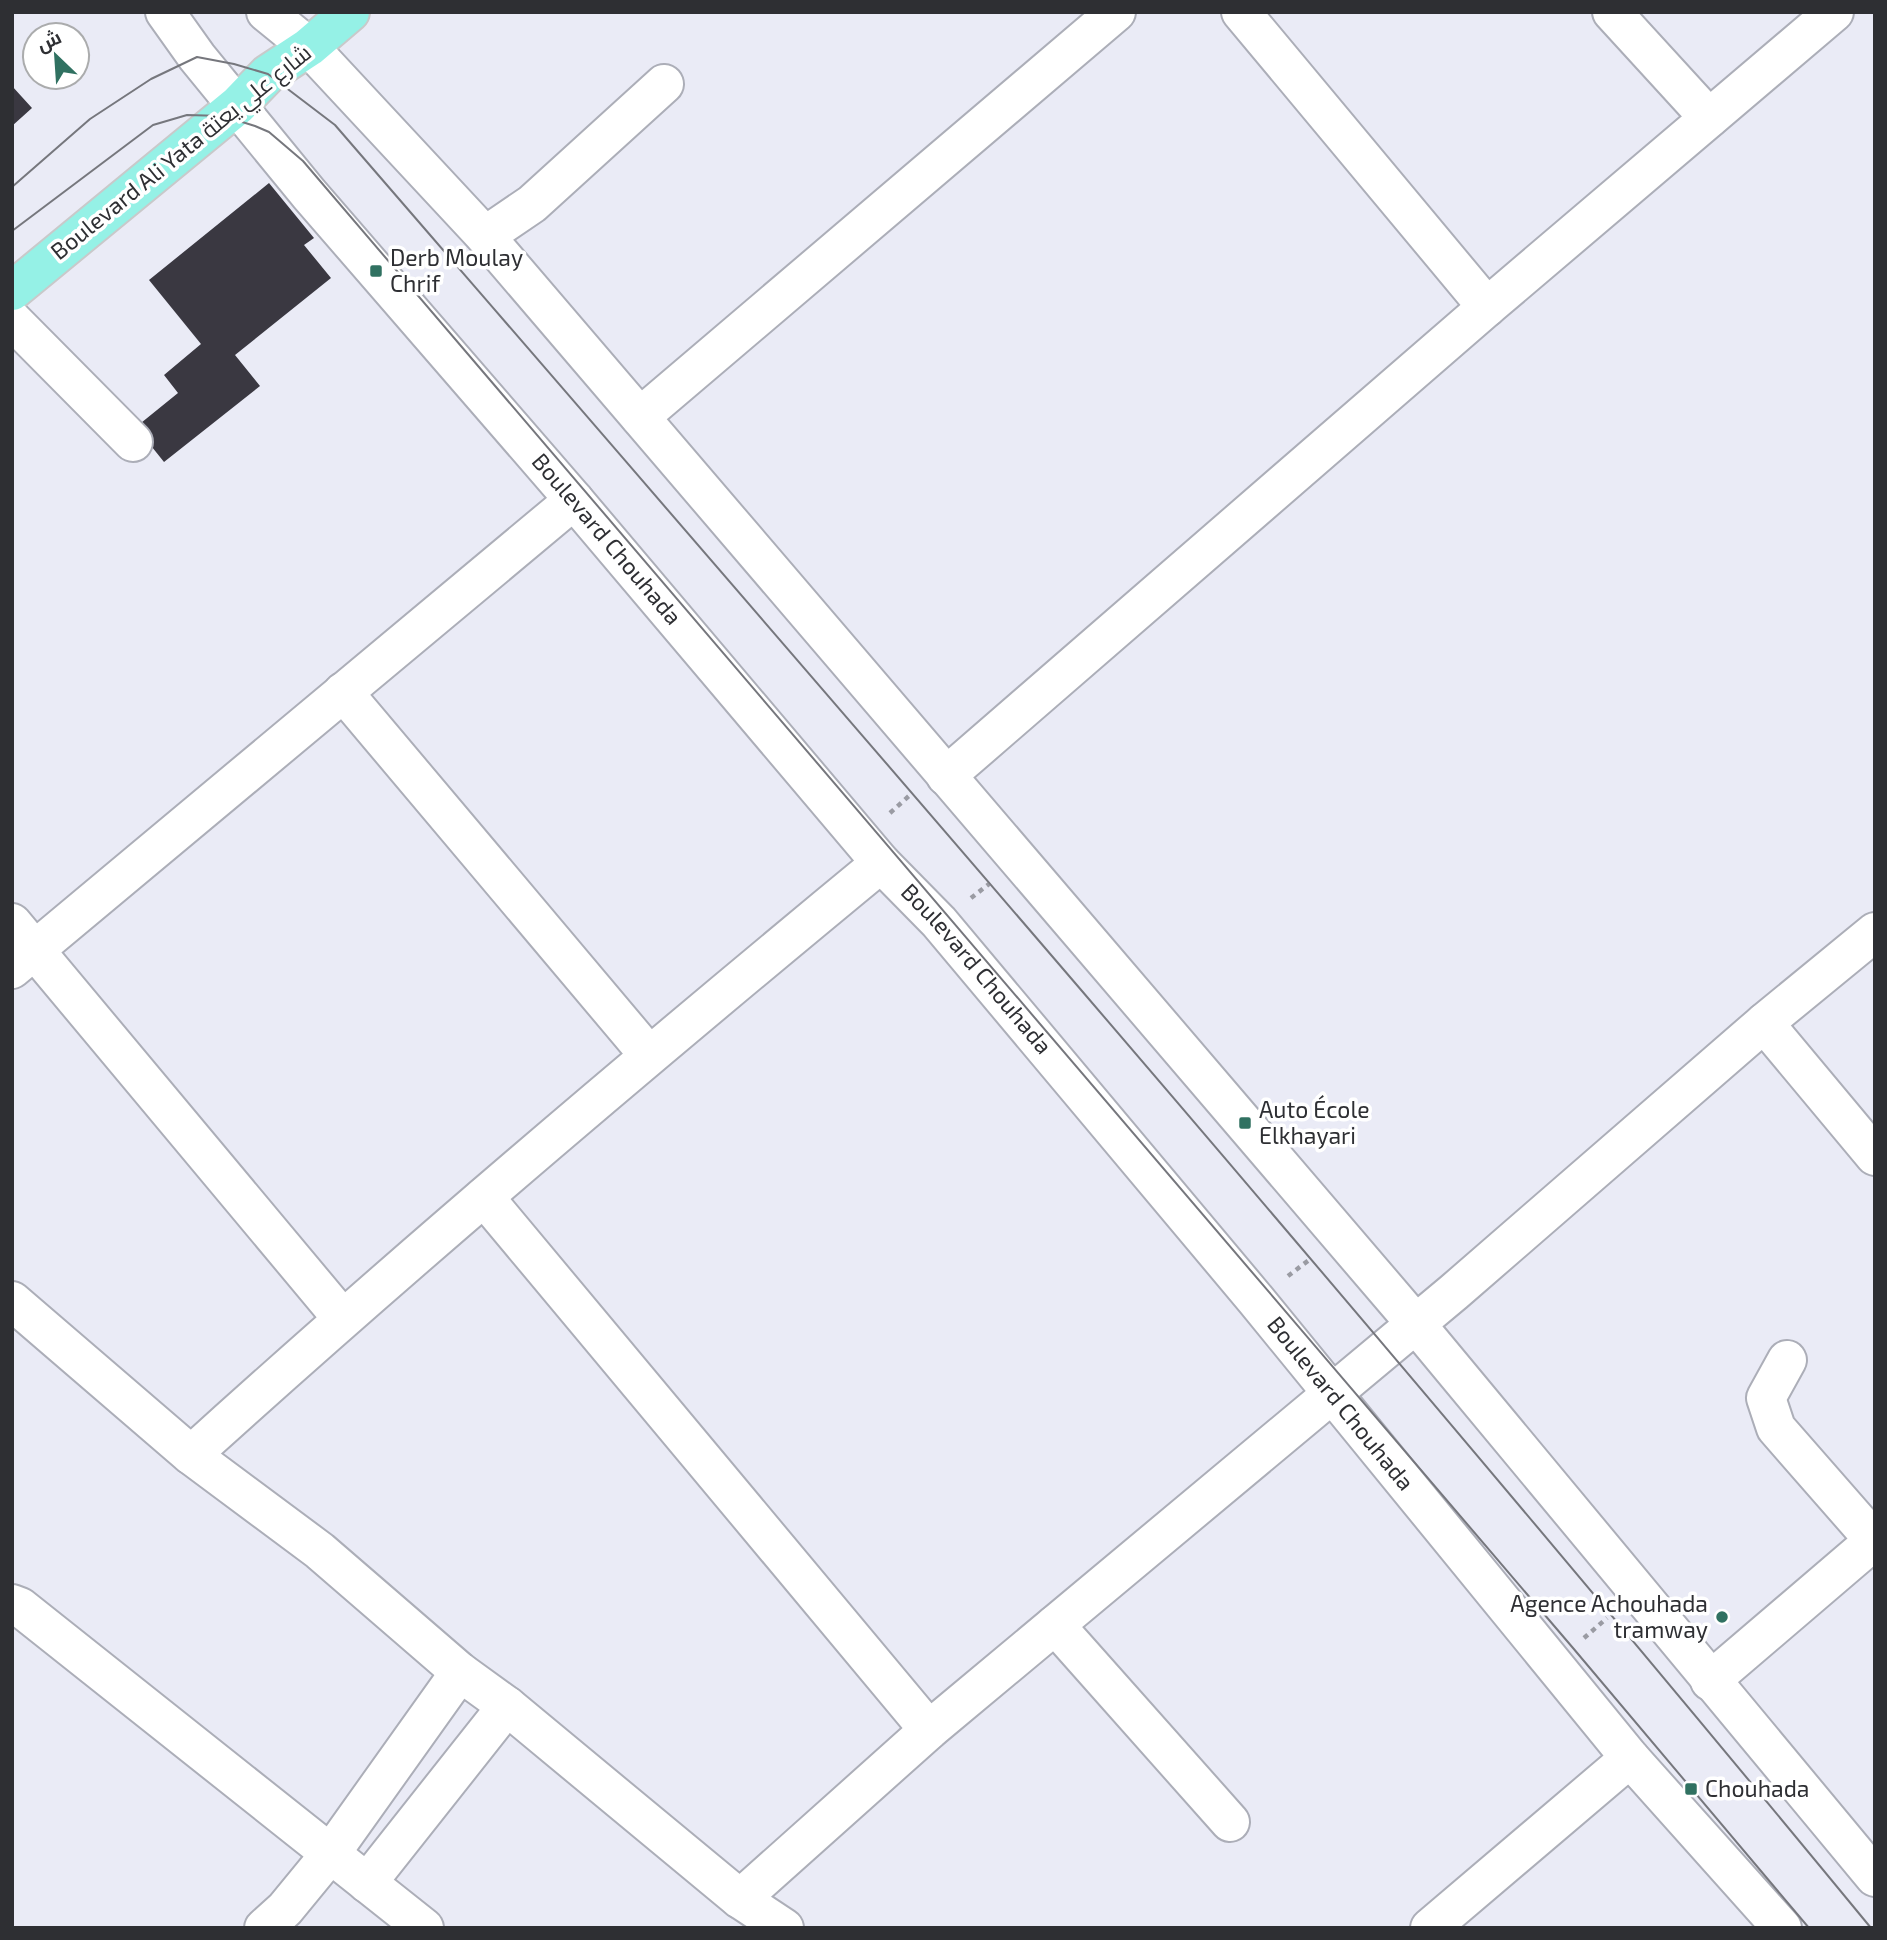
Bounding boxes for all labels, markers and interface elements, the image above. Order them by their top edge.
north arrow [21,21,91,91]
street label: Boulevard Ali Yata شارع علي يعتة [45,38,317,266]
place label: Derb Moulay Chrif [390,243,523,297]
marker: Derb Moulay Chrif [368,263,384,279]
street label: Boulevard Chouhada [527,447,688,630]
street label: Boulevard Chouhada [896,877,1058,1059]
place label: Auto École Elkhayari [1259,1095,1370,1149]
marker: Auto École Elkhayari [1237,1115,1253,1131]
street label: Boulevard Chouhada [1262,1310,1420,1495]
place label: Agence Achouhada tramway [1510,1589,1708,1643]
marker: Agence Achouhada tramway [1714,1609,1730,1625]
place label: Chouhada [1705,1774,1809,1802]
marker: Chouhada [1683,1781,1699,1797]

